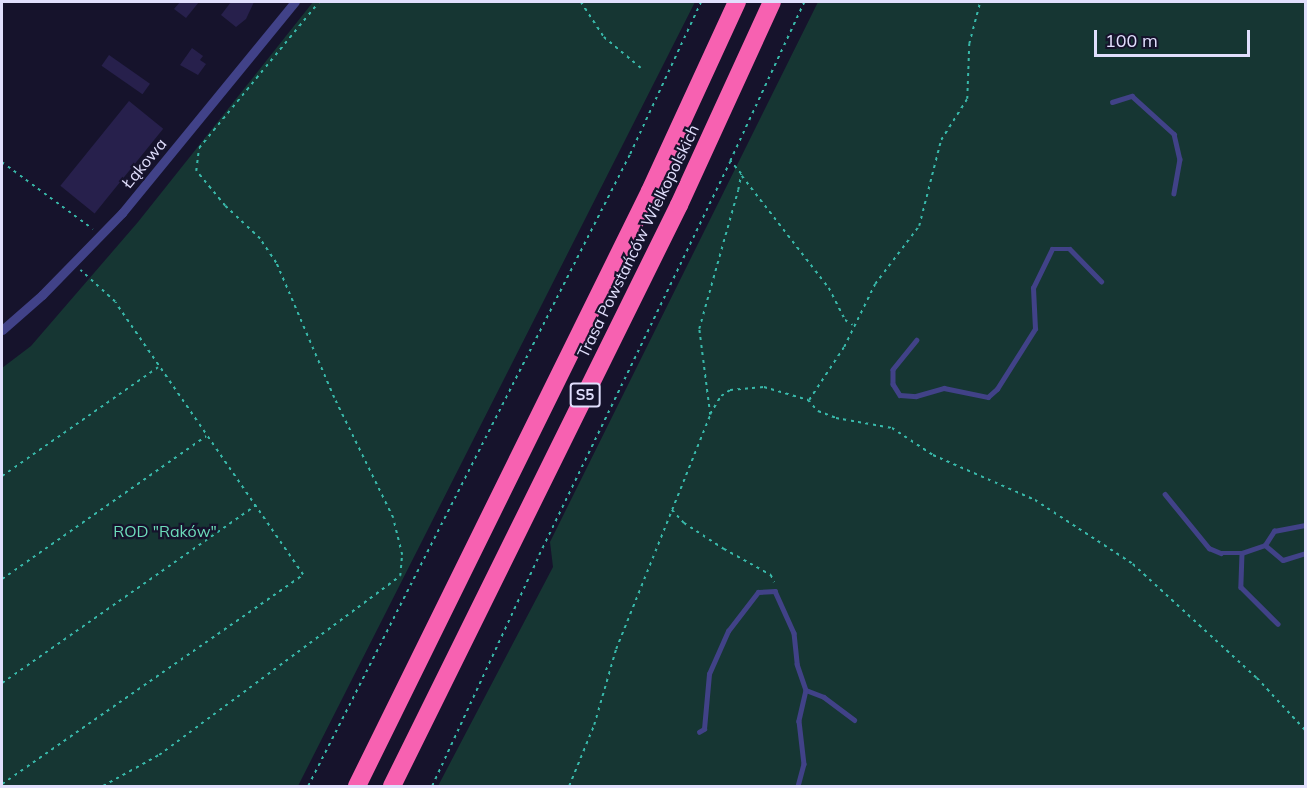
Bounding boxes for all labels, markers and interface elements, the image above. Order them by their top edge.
scale bar [1097,18,1253,56]
text: 100 m [1105,29,1158,52]
street label: Trasa Powstańców Wielkopolskich [573,121,703,361]
street label: Łąkowa [118,134,170,192]
road number: S5 [568,383,602,407]
park label: ROD "Raków" [113,521,217,541]

